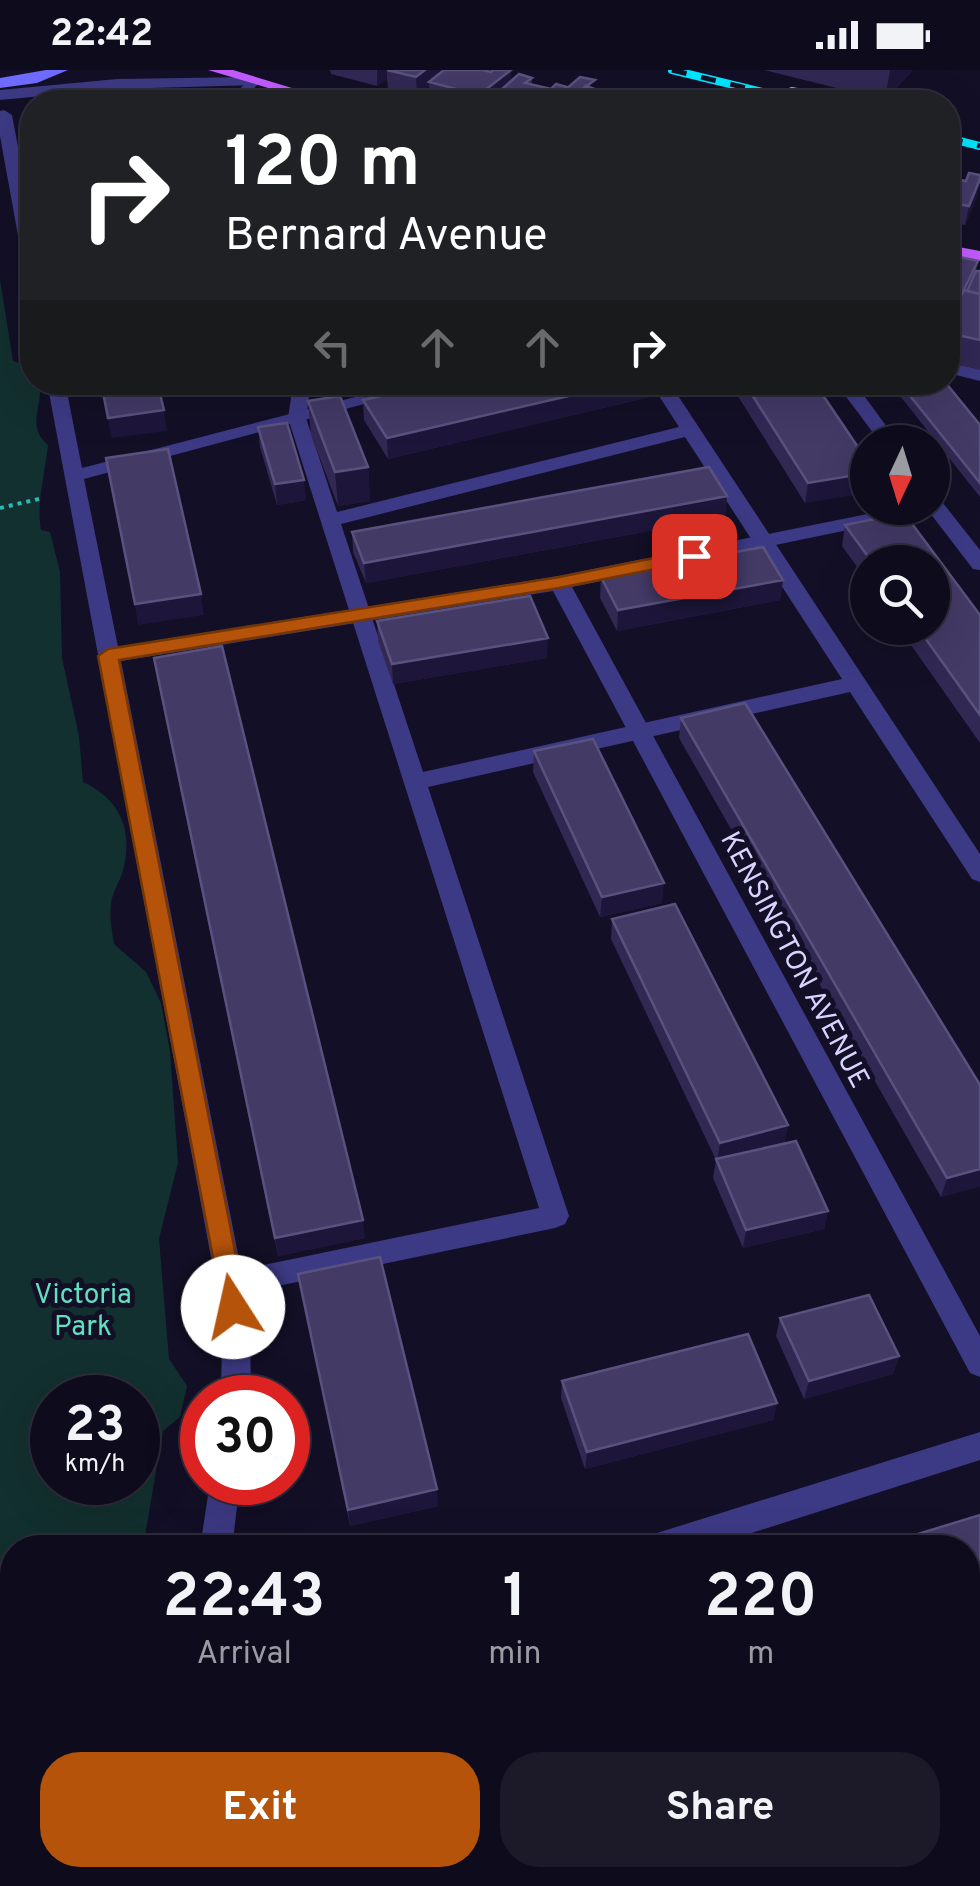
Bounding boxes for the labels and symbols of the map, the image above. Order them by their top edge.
north arrow [850,425,950,525]
pin [652,514,737,599]
street label: KENSINGTON AVENUE [710,826,876,1095]
position arrow [181,1255,285,1359]
park label: Victoria Park [34,1278,132,1346]
speed limit sign: 30 [180,1375,310,1505]

